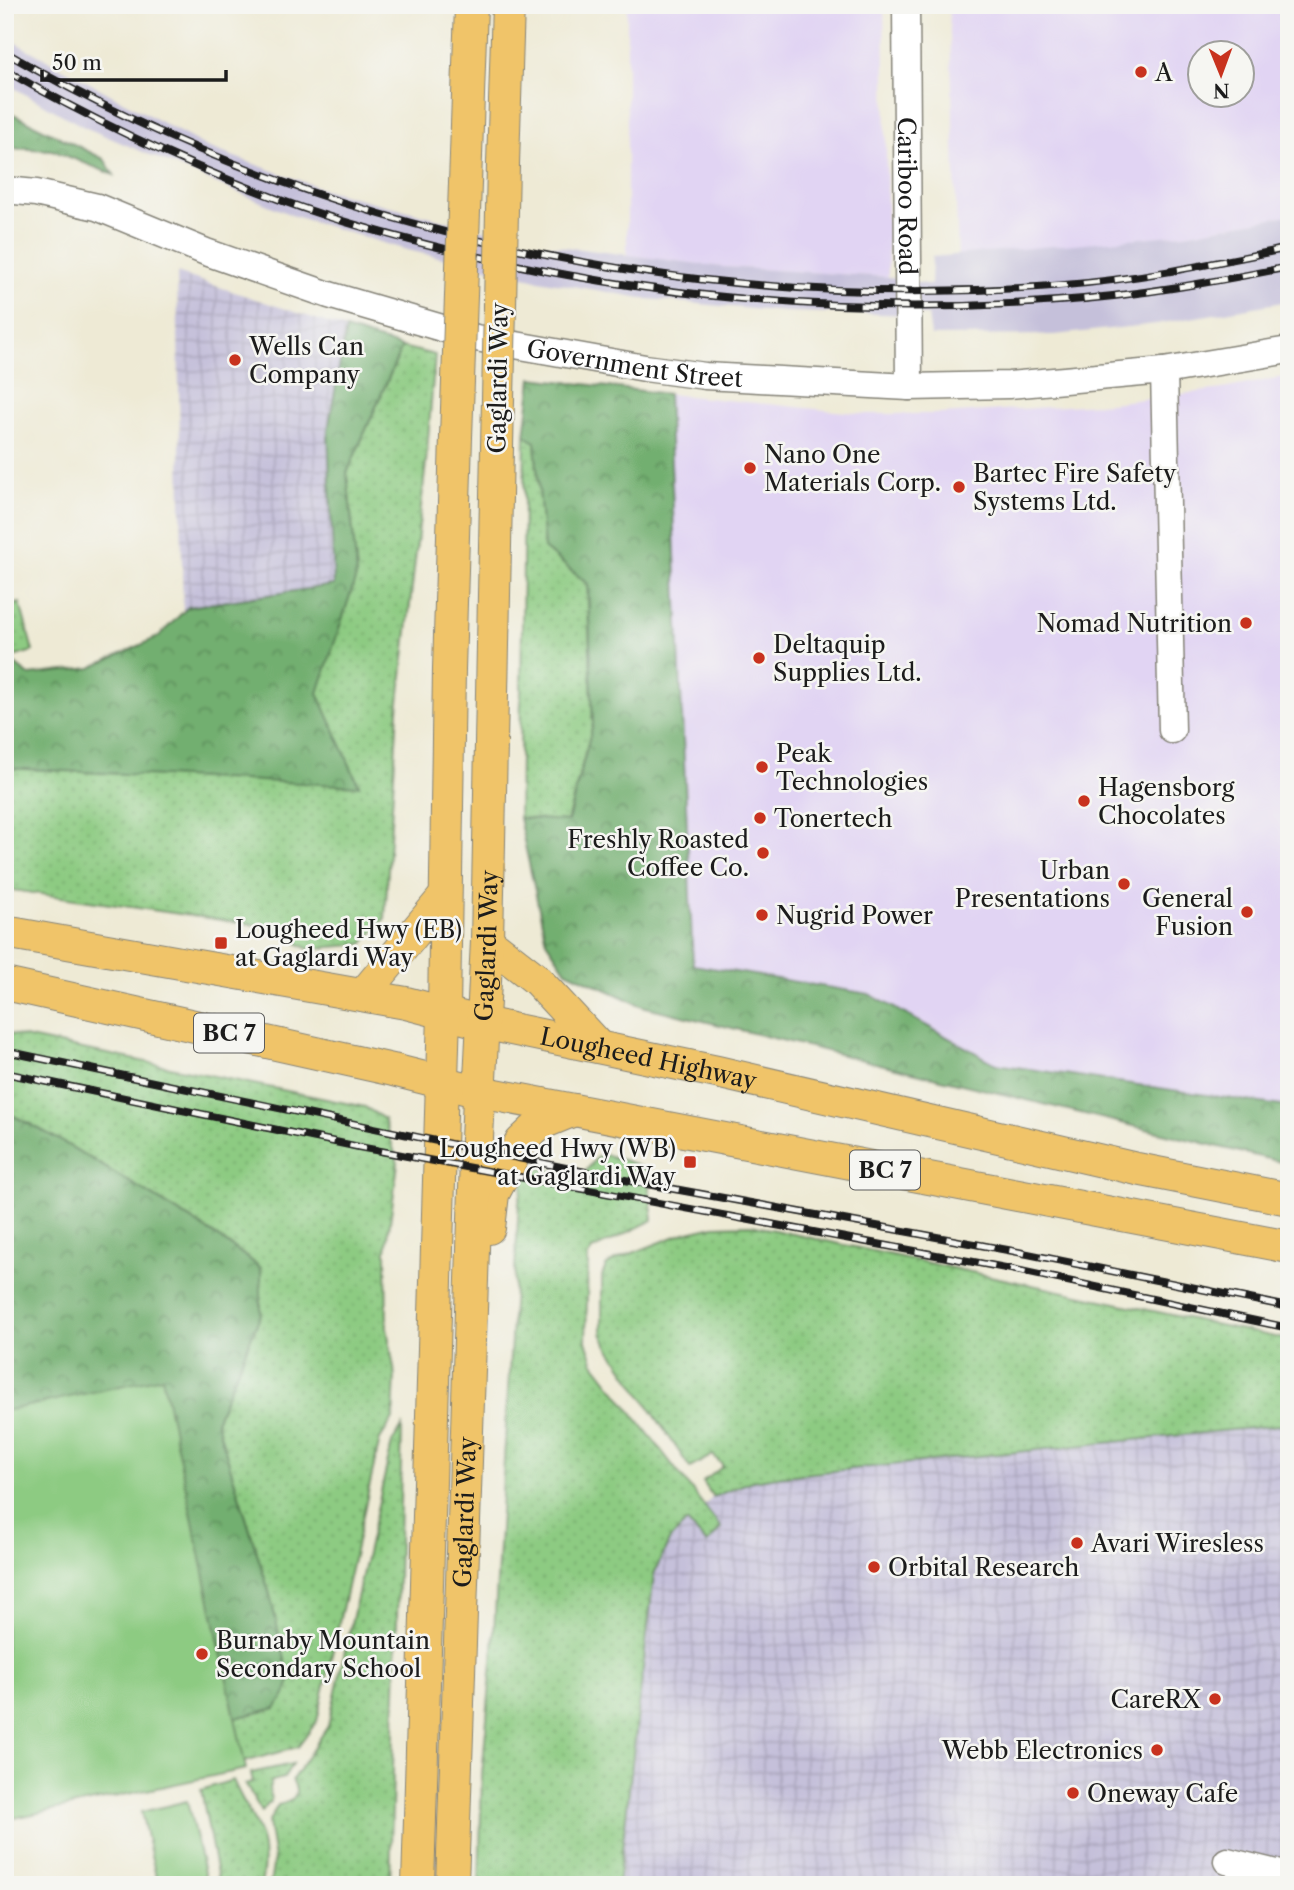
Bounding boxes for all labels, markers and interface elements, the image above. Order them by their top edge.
scale bar [42,38,226,82]
north arrow [1186,38,1256,108]
text: 50 m [52,50,102,75]
place label: A [1154,58,1174,87]
marker: A [1133,64,1149,80]
text: N [1213,79,1230,102]
street label: Cariboo Road [892,117,923,276]
street label: Gaglardi Way [482,302,514,454]
place label: Wells Can Company [248,332,364,389]
street label: Government Street [525,333,744,393]
marker: Wells Can Company [227,352,243,368]
place label: Nano One Materials Corp. [764,440,941,497]
place label: Bartec Fire Safety Systems Ltd. [973,459,1177,516]
marker: Nano One Materials Corp. [742,460,758,476]
marker: Bartec Fire Safety Systems Ltd. [951,479,967,495]
place label: Nomad Nutrition [1037,609,1232,638]
marker: Nomad Nutrition [1238,615,1254,631]
place label: Deltaquip Supplies Ltd. [773,630,922,687]
marker: Deltaquip Supplies Ltd. [751,650,767,666]
place label: Peak Technologies [776,739,928,796]
marker: Peak Technologies [754,759,770,775]
place label: Hagensborg Chocolates [1098,773,1235,830]
marker: Hagensborg Chocolates [1076,793,1092,809]
place label: Tonertech [774,804,893,833]
marker: Tonertech [752,810,768,826]
place label: Freshly Roasted Coffee Co. [567,825,749,882]
marker: Freshly Roasted Coffee Co. [755,845,771,861]
place label: Urban Presentations [955,856,1110,913]
street label: Gaglardi Way [468,869,503,1022]
marker: Urban Presentations [1116,876,1132,892]
place label: General Fusion [1142,884,1233,941]
place label: Nugrid Power [776,901,933,930]
marker: General Fusion [1239,904,1255,920]
marker: Nugrid Power [754,907,770,923]
place label: Lougheed Hwy (EB) at Gaglardi Way [235,915,462,972]
marker: Lougheed Hwy (EB) at Gaglardi Way [213,935,229,951]
road number: BC 7 [194,1014,264,1052]
street label: Lougheed Highway [538,1021,760,1095]
place label: Lougheed Hwy (WB) at Gaglardi Way [439,1134,677,1191]
road number: BC 7 [850,1150,920,1190]
marker: Lougheed Hwy (WB) at Gaglardi Way [682,1154,698,1170]
street label: Gaglardi Way [447,1435,481,1588]
place label: Avari Wiresless [1090,1529,1264,1558]
marker: Avari Wiresless [1069,1535,1085,1551]
place label: Orbital Research [888,1553,1079,1582]
marker: Orbital Research [866,1559,882,1575]
place label: Burnaby Mountain Secondary School [216,1626,430,1683]
marker: Burnaby Mountain Secondary School [194,1646,210,1662]
place label: CareRX [1110,1685,1201,1714]
marker: CareRX [1207,1691,1223,1707]
place label: Webb Electronics [941,1736,1143,1765]
marker: Webb Electronics [1149,1742,1165,1758]
place label: Oneway Cafe [1087,1779,1238,1808]
marker: Oneway Cafe [1065,1785,1081,1801]

